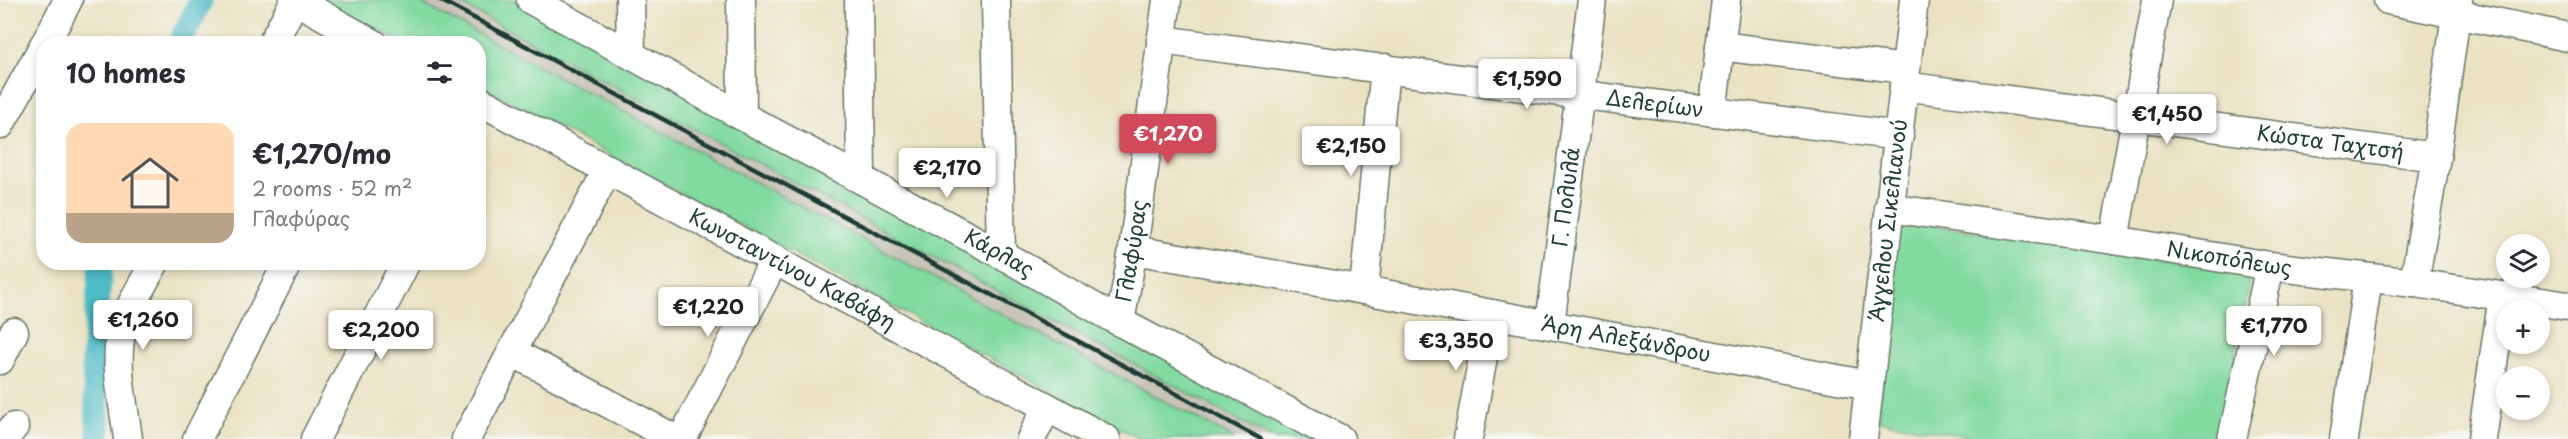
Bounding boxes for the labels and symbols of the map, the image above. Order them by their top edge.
pin: €1,590 [1478,59,1576,110]
street label: Δελερίων [1604,80,1706,124]
pin: €1,450 [2118,94,2216,145]
pin: €1,270 [1119,114,1217,165]
street label: Κώστα Ταχτσή [2255,115,2406,167]
street label: Άγγελου Σικελιανού [1859,117,1914,323]
pin: €2,150 [1302,126,1400,177]
street label: Γ. Πολυλά [1542,145,1587,249]
pin: €2,170 [898,148,996,199]
street label: Γλαφύρας [1106,198,1154,304]
street label: Κωνσταντίνου Καβάφη [684,199,902,337]
street label: Κάρλας [959,219,1041,284]
street label: Νικοπόλεως [2165,231,2294,282]
pin: €1,220 [659,287,757,338]
pin: €1,260 [94,300,192,351]
street label: Άρη Αλεξάνδρου [1539,306,1714,369]
pin: €1,770 [2225,306,2323,357]
pin: €2,200 [332,310,430,361]
pin: €3,350 [1407,321,1505,372]

